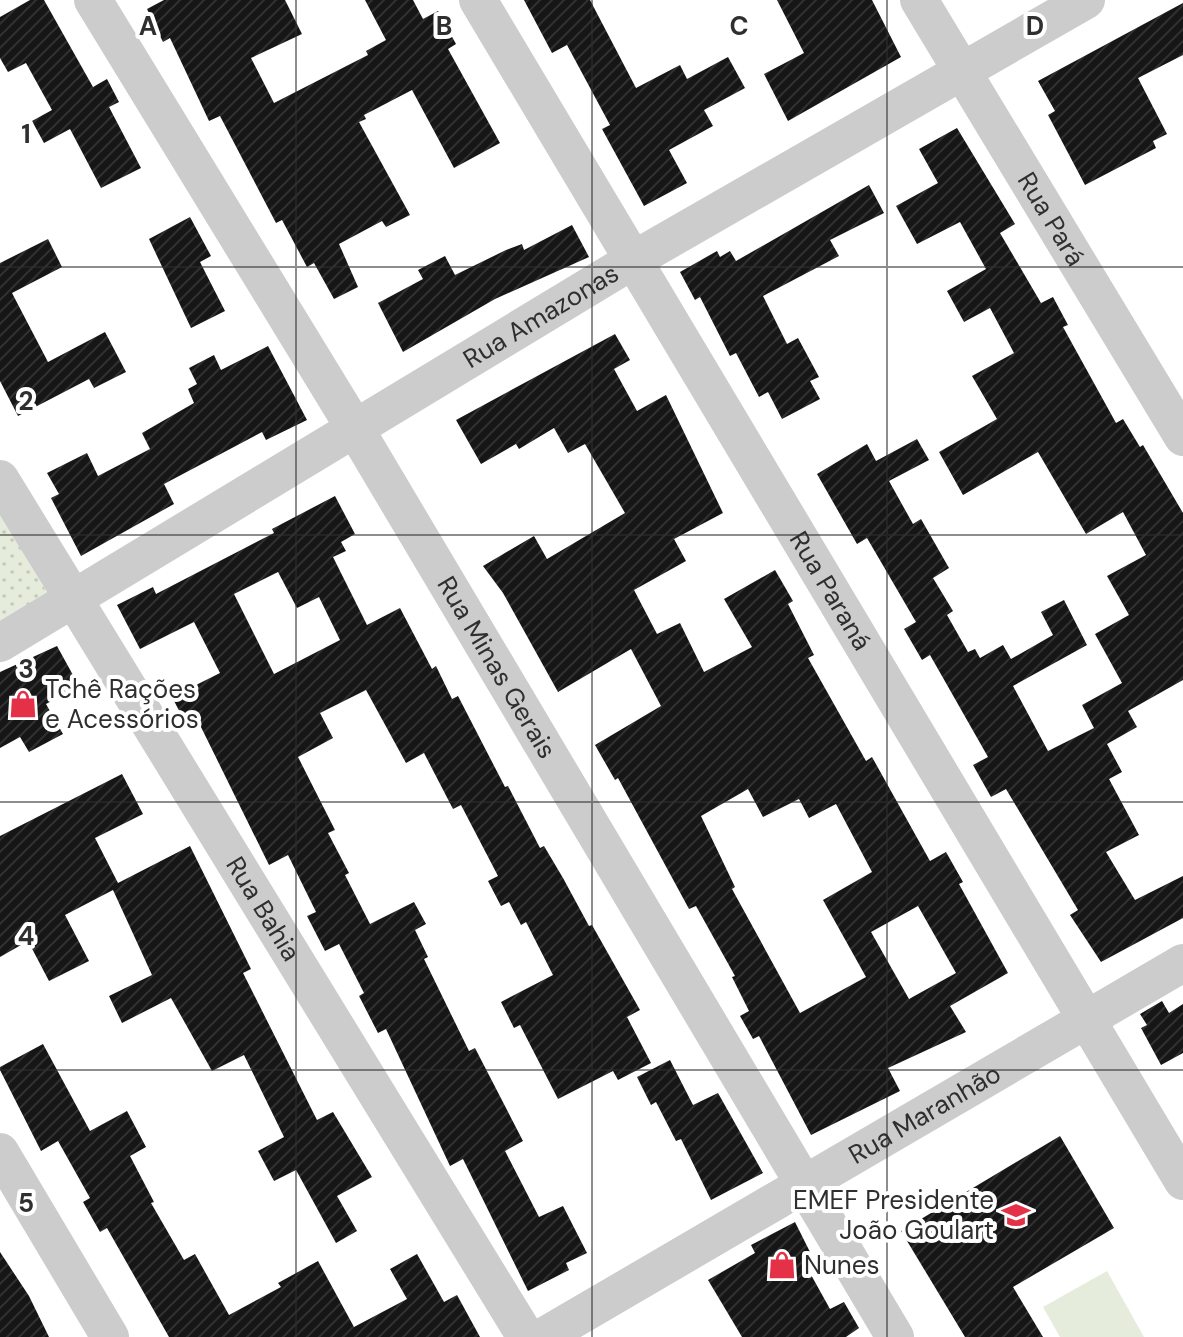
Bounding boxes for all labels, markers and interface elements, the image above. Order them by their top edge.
text: A [139,9,157,43]
text: B [436,9,452,43]
text: C [729,9,749,43]
text: D [1026,9,1044,43]
text: 1 [21,117,31,151]
street label: Rua Pará [1010,166,1093,272]
street label: Rua Amazonas [457,256,625,376]
text: 2 [18,384,34,418]
street label: Rua Paraná [782,525,879,657]
street label: Rua Minas Gerais [430,570,564,765]
text: 3 [18,652,34,686]
place label: Tchê Rações e Acessórios [45,672,199,736]
shop icon: Tchê Rações e Acessórios [8,689,38,719]
street label: Rua Bahia [218,850,308,967]
text: 4 [18,919,34,953]
street label: Rua Maranhão [842,1056,1007,1172]
place label: EMEF Presidente João Goulart [793,1183,994,1247]
text: 5 [18,1186,34,1220]
school or university icon: EMEF Presidente João Goulart [1001,1200,1031,1230]
place label: Nunes [804,1248,880,1282]
shop icon: Nunes [767,1250,797,1280]

